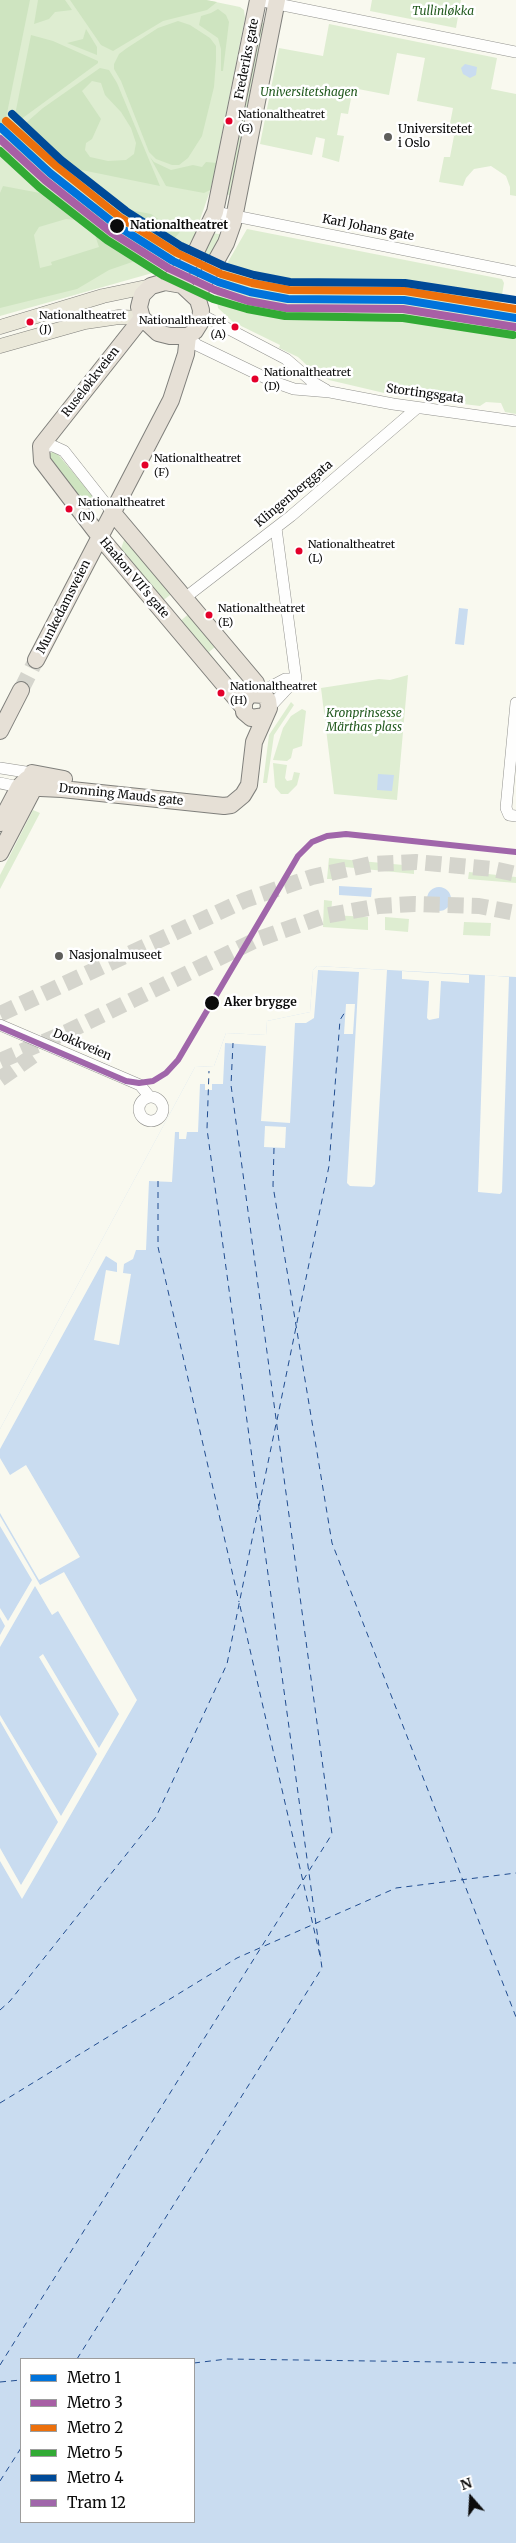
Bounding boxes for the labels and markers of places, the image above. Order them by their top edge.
place label: Nationaltheatret (G) [238,108,325,134]
marker: Nationaltheatret (G) [224,116,234,126]
place label: Universitetet i Oslo [398,123,472,151]
marker: Universitetet i Oslo [382,131,394,143]
marker: Nationaltheatret [108,217,126,235]
place label: Nationaltheatret [130,219,228,233]
place label: Nationaltheatret (J) [39,309,126,335]
place label: Nationaltheatret (A) [139,314,226,340]
marker: Nationaltheatret (J) [25,317,35,327]
marker: Nationaltheatret (A) [230,322,240,332]
place label: Nationaltheatret (D) [264,366,351,392]
marker: Nationaltheatret (D) [250,374,260,384]
place label: Nationaltheatret (F) [154,452,241,478]
marker: Nationaltheatret (F) [140,460,150,470]
place label: Nationaltheatret (N) [78,496,165,522]
marker: Nationaltheatret (N) [64,504,74,514]
place label: Nationaltheatret (L) [308,538,395,564]
marker: Nationaltheatret (L) [294,546,304,556]
place label: Nationaltheatret (E) [218,602,305,628]
marker: Nationaltheatret (E) [204,610,214,620]
place label: Nationaltheatret (H) [230,680,317,706]
marker: Nationaltheatret (H) [216,688,226,698]
place label: Nasjonalmuseet [69,949,162,963]
marker: Nasjonalmuseet [53,950,65,962]
marker: Aker brygge [203,994,221,1012]
place label: Aker brygge [224,996,297,1010]

